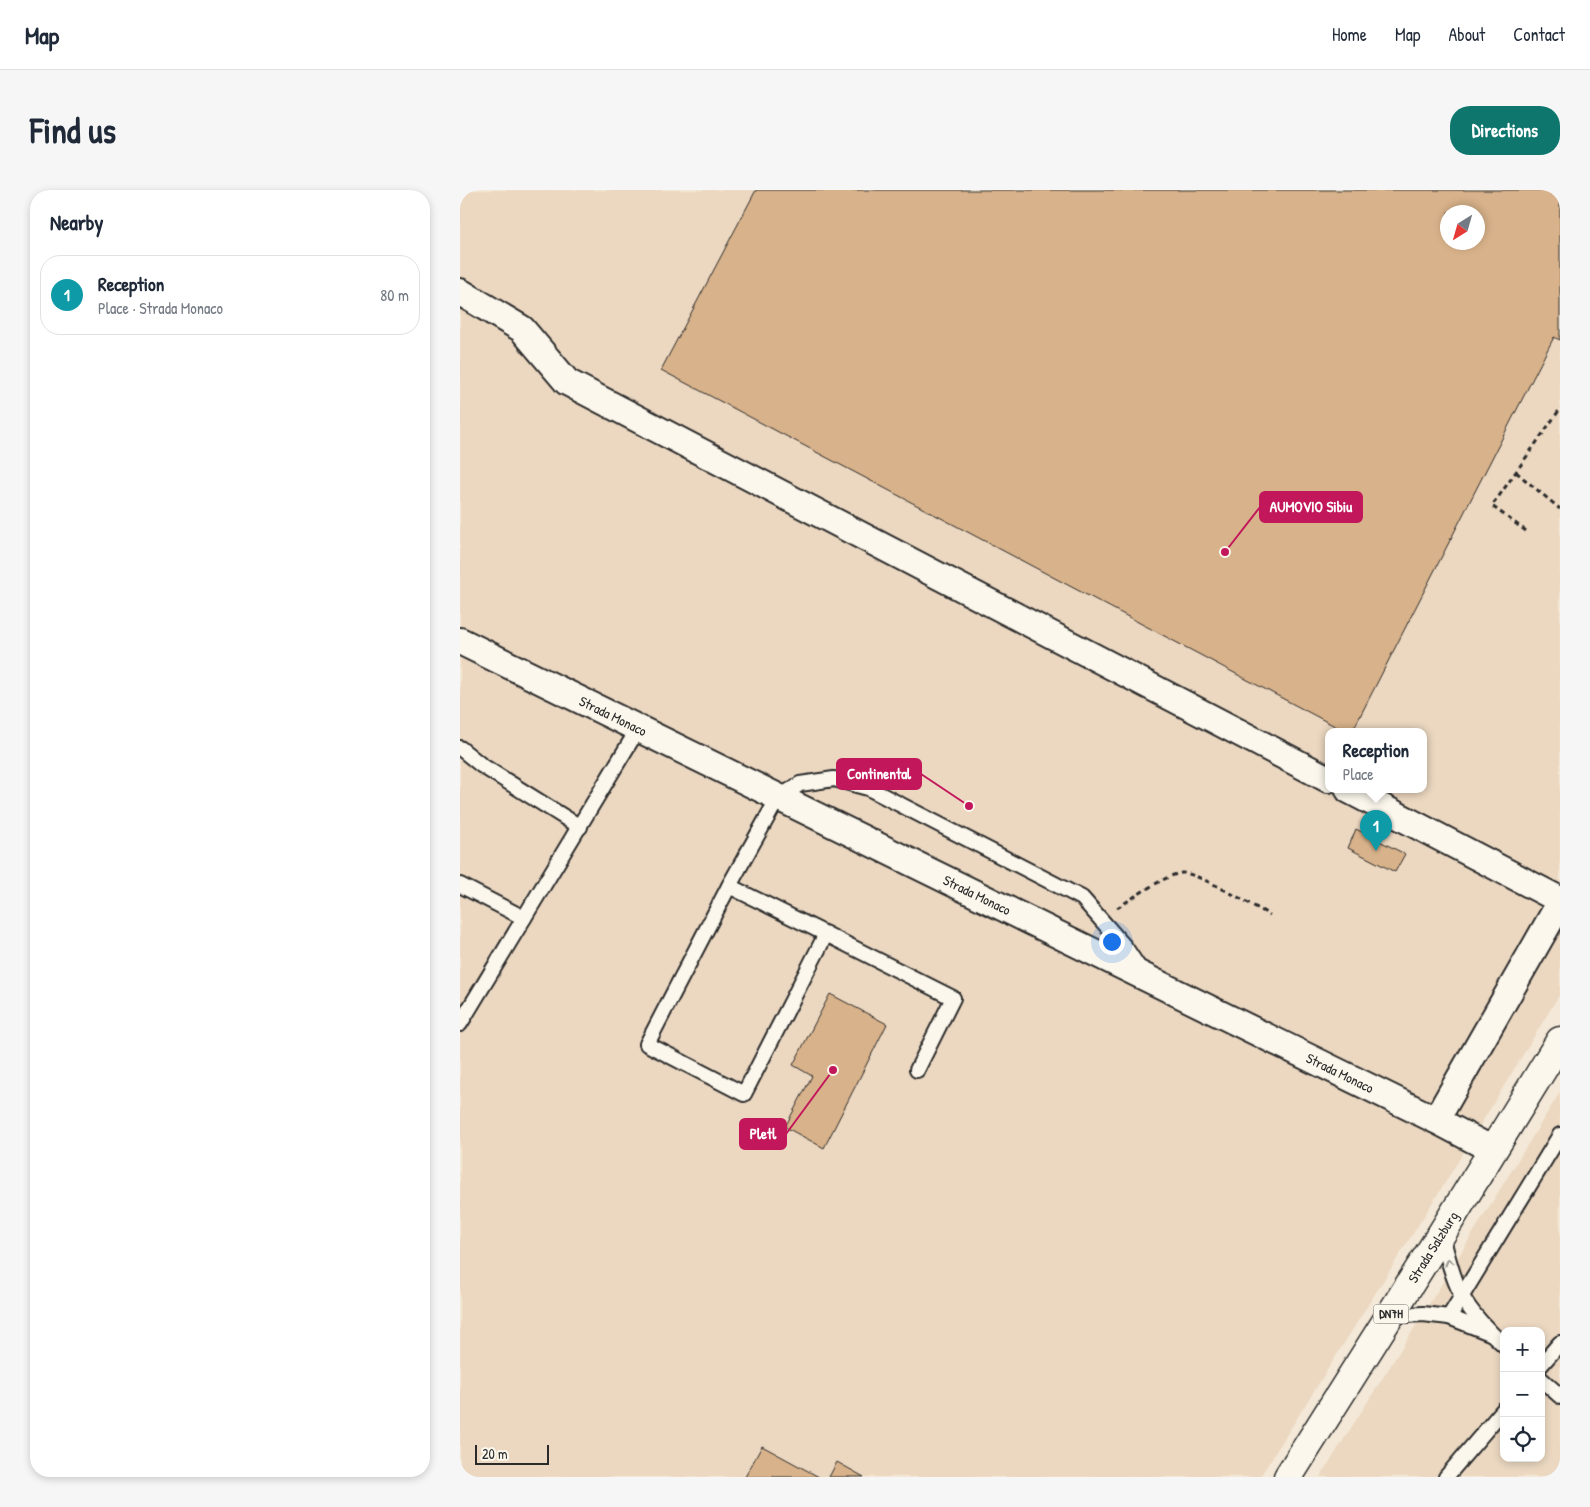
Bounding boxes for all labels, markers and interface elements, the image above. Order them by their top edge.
text: Map [25,19,59,51]
text: Home [1332,22,1367,47]
text: Map [1395,22,1420,47]
text: About [1448,22,1485,47]
text: Contact [1513,22,1565,47]
button: Directions [1450,106,1560,155]
text: Find us [30,107,116,154]
north arrow [1440,205,1485,250]
text: Nearby [50,208,103,237]
text: Reception [98,271,164,297]
text: 1 [64,284,70,306]
text: 80 m [380,284,409,306]
text: Place · Strada Monaco [98,297,223,319]
callout: AUMOVIO Sibiu [1260,492,1362,522]
text: AUMOVIO Sibiu [1270,496,1353,517]
street label: Strada Monaco [576,691,651,740]
popup [1325,728,1427,793]
text: Reception [1343,737,1409,763]
callout: Continental [837,759,921,789]
text: Continental [847,763,912,784]
text: Place [1343,763,1374,785]
pin: 1 [1360,810,1392,851]
street label: Strada Monaco [940,870,1015,919]
your location [1099,929,1125,955]
street label: Strada Monaco [1303,1048,1378,1097]
callout: Pletl [740,1119,786,1149]
text: Pletl [750,1123,777,1144]
street label: Strada Salzburg [1403,1207,1463,1287]
one-way arrow [1445,1258,1455,1266]
road number: DN7H [1374,1304,1408,1324]
map controls [1500,1327,1545,1462]
button: + [1500,1327,1545,1372]
button: − [1500,1372,1545,1417]
button: locate [1500,1417,1545,1462]
scale bar [475,1442,549,1465]
text: 20 m [482,1444,508,1463]

